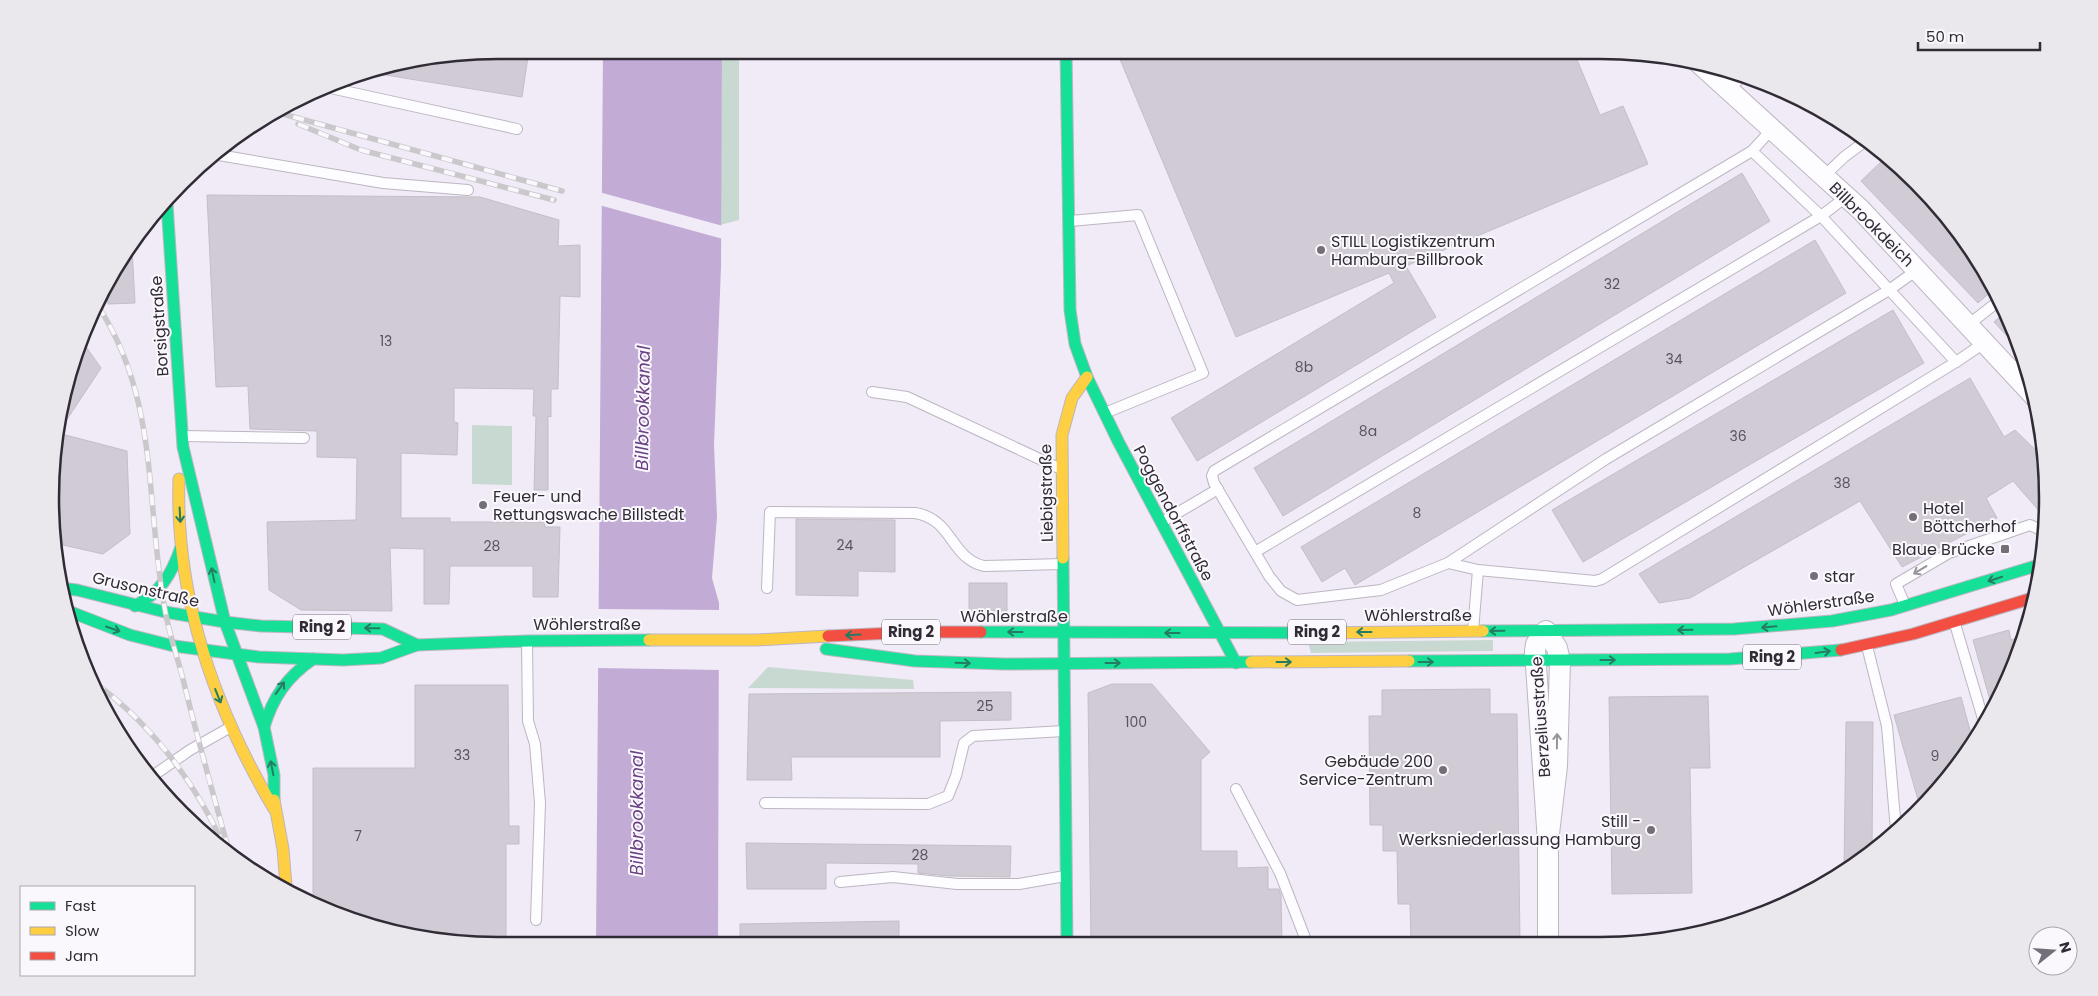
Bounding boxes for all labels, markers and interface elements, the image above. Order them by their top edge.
scale bar [1918,20,2040,52]
text: 50 m [1926,26,1964,47]
street label: Billbrookdeich [1824,177,1919,272]
place label: STILL Logistikzentrum Hamburg-Billbrook [1331,230,1495,271]
marker: STILL Logistikzentrum Hamburg-Billbrook [1315,244,1327,256]
house number: 32 [1604,274,1620,294]
street label: Borsigstraße [145,275,174,377]
house number: 13 [380,331,392,351]
water label: Billbrookkanal [629,345,656,471]
house number: 34 [1665,349,1683,369]
house number: 8b [1295,357,1313,377]
house number: 8a [1359,421,1377,441]
house number: 36 [1729,426,1747,446]
street label: Poggendorffstraße [1128,441,1219,585]
street label: Liebigstraße [1034,444,1059,542]
house number: 38 [1833,473,1851,493]
place label: Feuer- und Rettungswache Billstedt [493,485,685,526]
place label: Hotel Böttcherhof [1923,497,2016,538]
marker: Feuer- und Rettungswache Billstedt [477,499,489,511]
house number: 8 [1413,503,1422,523]
one-way arrow [176,507,185,523]
marker: Hotel Böttcherhof [1907,511,1919,523]
house number: 24 [837,535,854,555]
house number: 28 [484,536,501,556]
place label: Blaue Brücke [1892,538,1995,561]
marker: Blaue Brücke [1999,543,2011,555]
place label: star [1824,565,1855,588]
one-way arrow [1913,565,1927,575]
street label: Grusonstraße [90,566,202,613]
one-way arrow [208,567,217,583]
marker: star [1808,570,1820,582]
one-way arrow [1987,574,2003,584]
street label: Wöhlerstraße [1766,585,1876,622]
street label: Wöhlerstraße [1364,604,1472,627]
street label: Wöhlerstraße [960,605,1068,628]
street label: Wöhlerstraße [533,613,641,636]
road number: Ring 2 [293,614,351,640]
road number: Ring 2 [882,620,940,644]
road number: Ring 2 [1288,620,1346,644]
one-way arrow [1761,623,1777,632]
one-way arrow [364,624,380,633]
one-way arrow [105,625,120,634]
one-way arrow [1677,625,1694,635]
one-way arrow [1489,626,1506,636]
one-way arrow [1007,627,1024,637]
one-way arrow [1356,627,1372,637]
one-way arrow [1164,628,1180,638]
one-way arrow [845,631,861,640]
road number: Ring 2 [1743,644,1801,670]
one-way arrow [1815,646,1831,656]
one-way arrow [1600,655,1616,665]
street label: Berzeliusstraße [1525,656,1556,778]
one-way arrow [1276,657,1292,667]
one-way arrow [1418,657,1434,667]
one-way arrow [955,658,971,667]
one-way arrow [1104,658,1121,668]
one-way arrow [275,681,285,695]
one-way arrow [214,688,223,704]
house number: 25 [977,696,993,716]
house number: 100 [1125,712,1147,732]
one-way arrow [1553,734,1562,750]
house number: 33 [454,745,470,765]
house number: 9 [1931,746,1939,766]
water label: Billbrookkanal [624,750,649,876]
place label: Gebäude 200 Service-Zentrum [1299,750,1433,791]
one-way arrow [267,760,277,776]
marker: Gebäude 200 Service-Zentrum [1437,764,1449,776]
place label: Still - Werksniederlassung Hamburg [1399,810,1641,851]
marker: Still - Werksniederlassung Hamburg [1645,824,1657,836]
house number: 7 [354,826,362,846]
house number: 28 [912,845,929,865]
legend [20,886,195,976]
text: Fast [65,895,96,916]
text: Slow [65,920,100,941]
north arrow [2028,926,2078,976]
text: N [2054,939,2077,955]
text: Jam [65,945,99,966]

